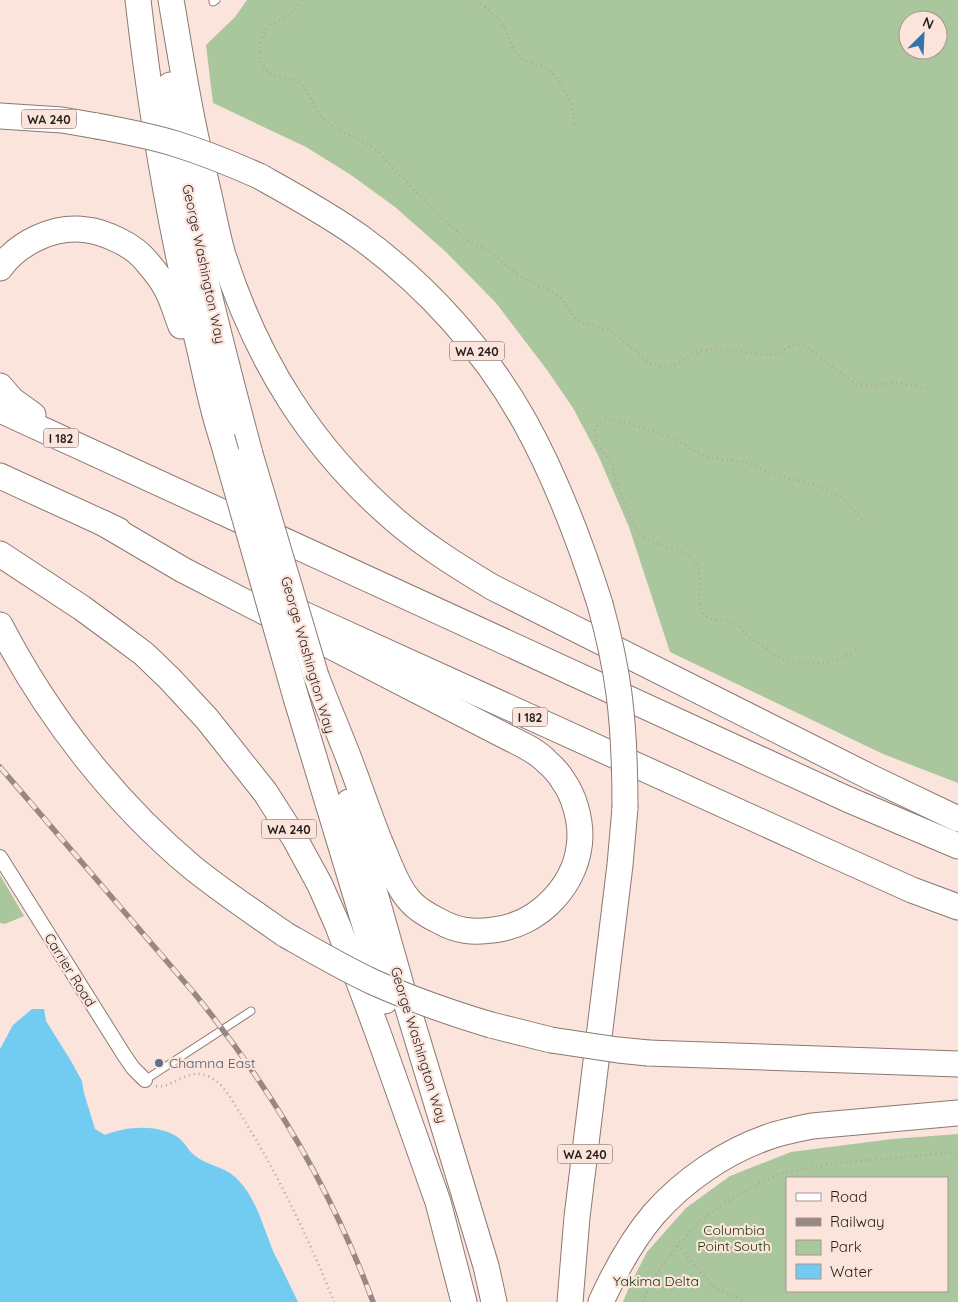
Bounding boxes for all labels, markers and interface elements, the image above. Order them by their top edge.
north arrow [898,10,948,60]
text: N [920,13,937,33]
road number: WA 240 [22,110,76,128]
street label: George Washington Way [178,183,230,345]
road number: WA 240 [450,342,504,361]
road number: I 182 [44,428,78,448]
street label: George Washington Way [277,574,339,736]
road number: I 182 [512,708,548,726]
road number: WA 240 [262,820,316,839]
street label: Carrier Road [40,930,100,1010]
street label: George Washington Way [387,965,451,1125]
place label: Chamna East [169,1054,256,1072]
marker: Chamna East [153,1057,165,1069]
road number: WA 240 [558,1144,612,1164]
legend [786,1177,948,1292]
text: Road [830,1187,867,1206]
text: Railway [830,1212,885,1231]
park label: Columbia Point South [697,1221,771,1255]
text: Park [830,1237,862,1256]
text: Water [830,1262,873,1281]
park label: Yakima Delta [613,1272,699,1290]

